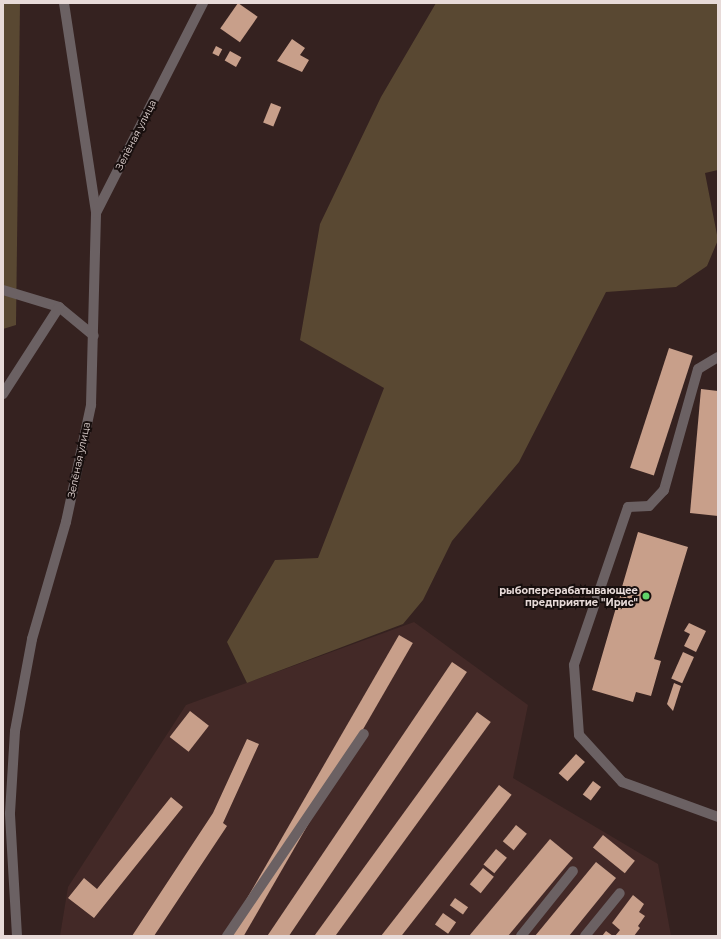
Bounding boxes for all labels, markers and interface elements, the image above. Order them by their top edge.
street label: Зелёная улица [113,98,159,172]
street label: Зелёная улица [65,421,93,499]
place label: рыбоперерабатывающее предприятие "Ирис" [499,584,638,608]
marker: рыбоперерабатывающее предприятие "Ирис" [641,591,651,601]

